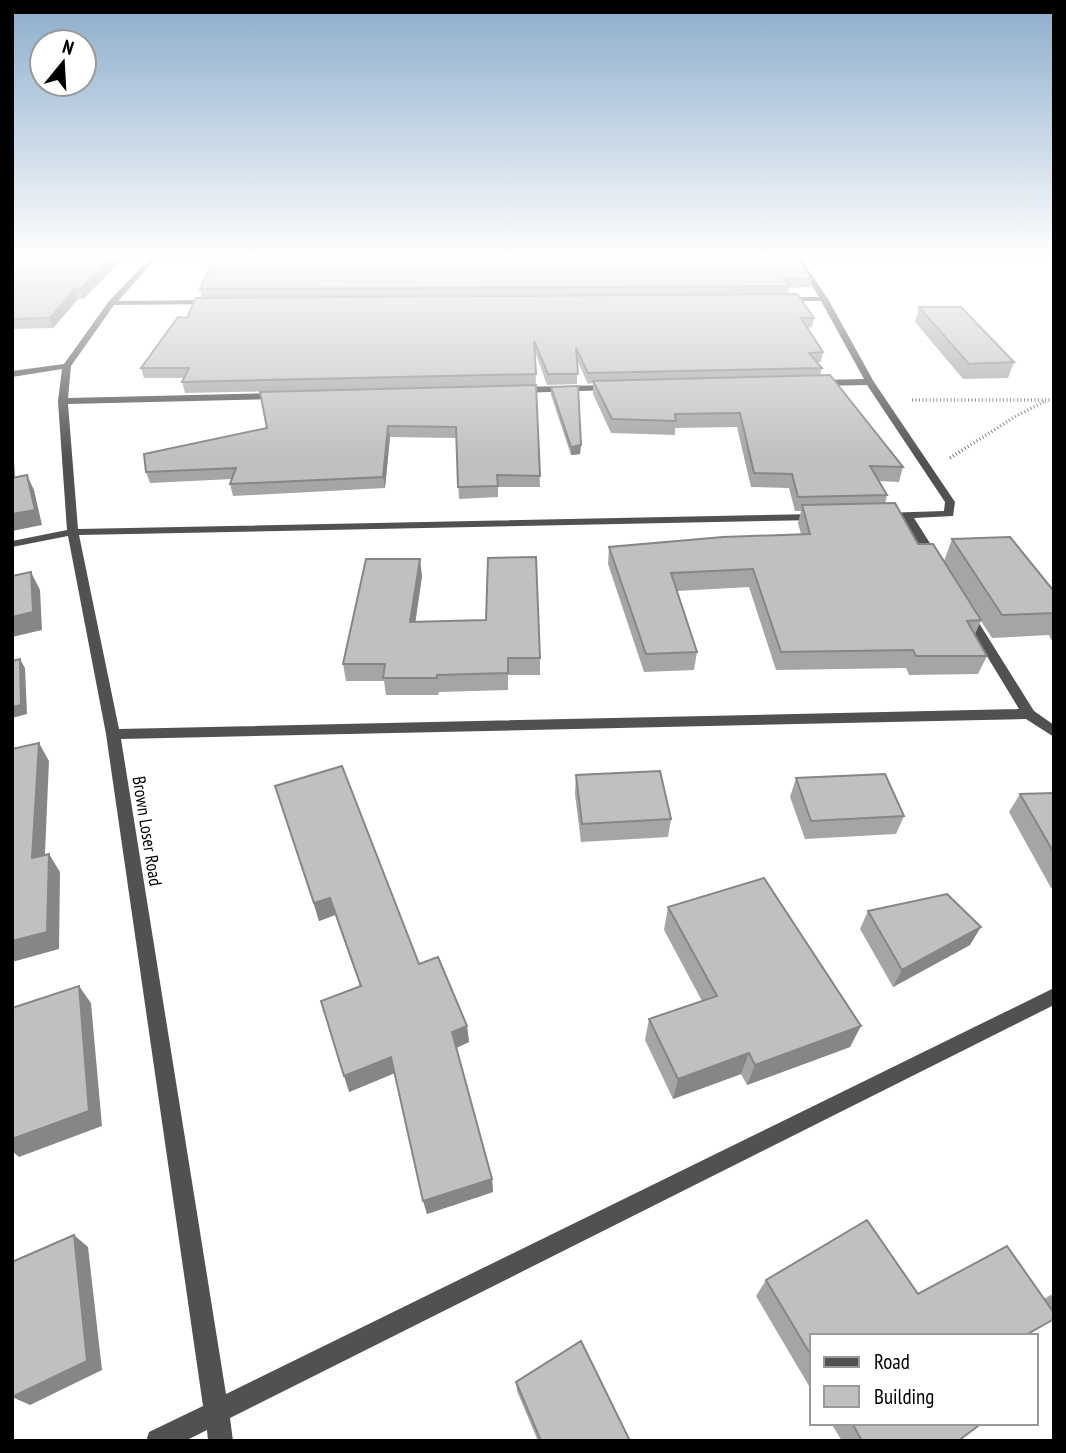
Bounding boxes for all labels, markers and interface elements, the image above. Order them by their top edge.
north arrow [28,28,98,98]
text: N [60,34,77,60]
street label: Brown Loser Road [127,774,168,887]
legend [810,1334,1038,1425]
text: Road [874,1348,910,1375]
text: Building [874,1383,934,1410]

